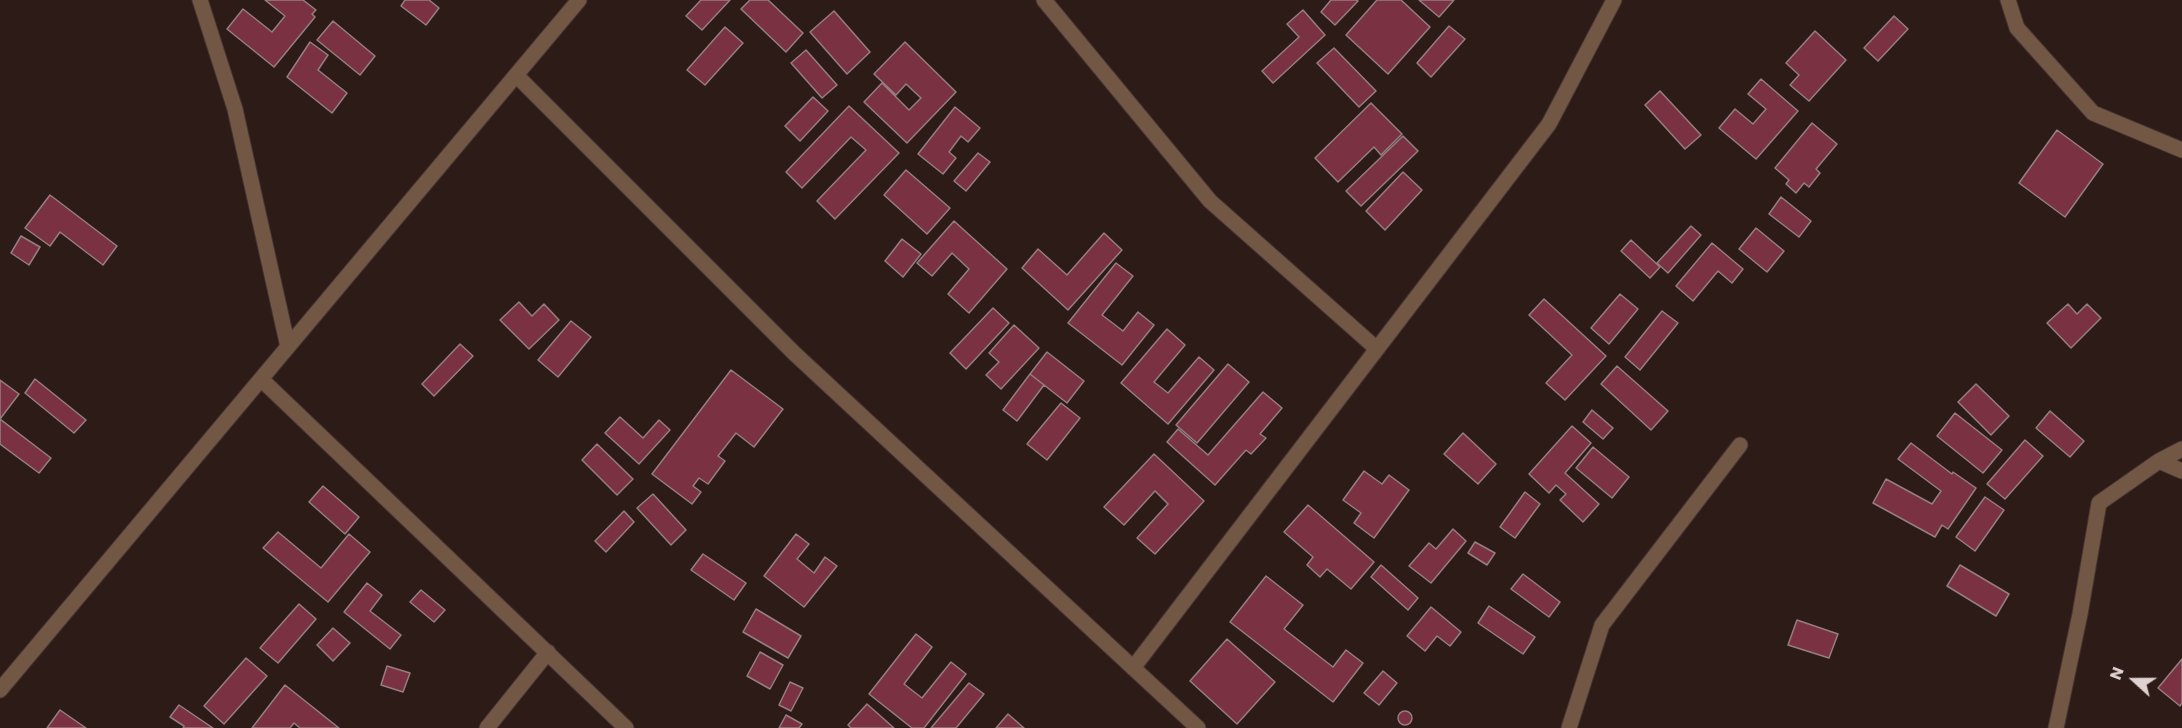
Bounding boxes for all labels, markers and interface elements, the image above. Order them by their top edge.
north arrow [2104,650,2164,710]
text: N [2104,664,2130,683]

